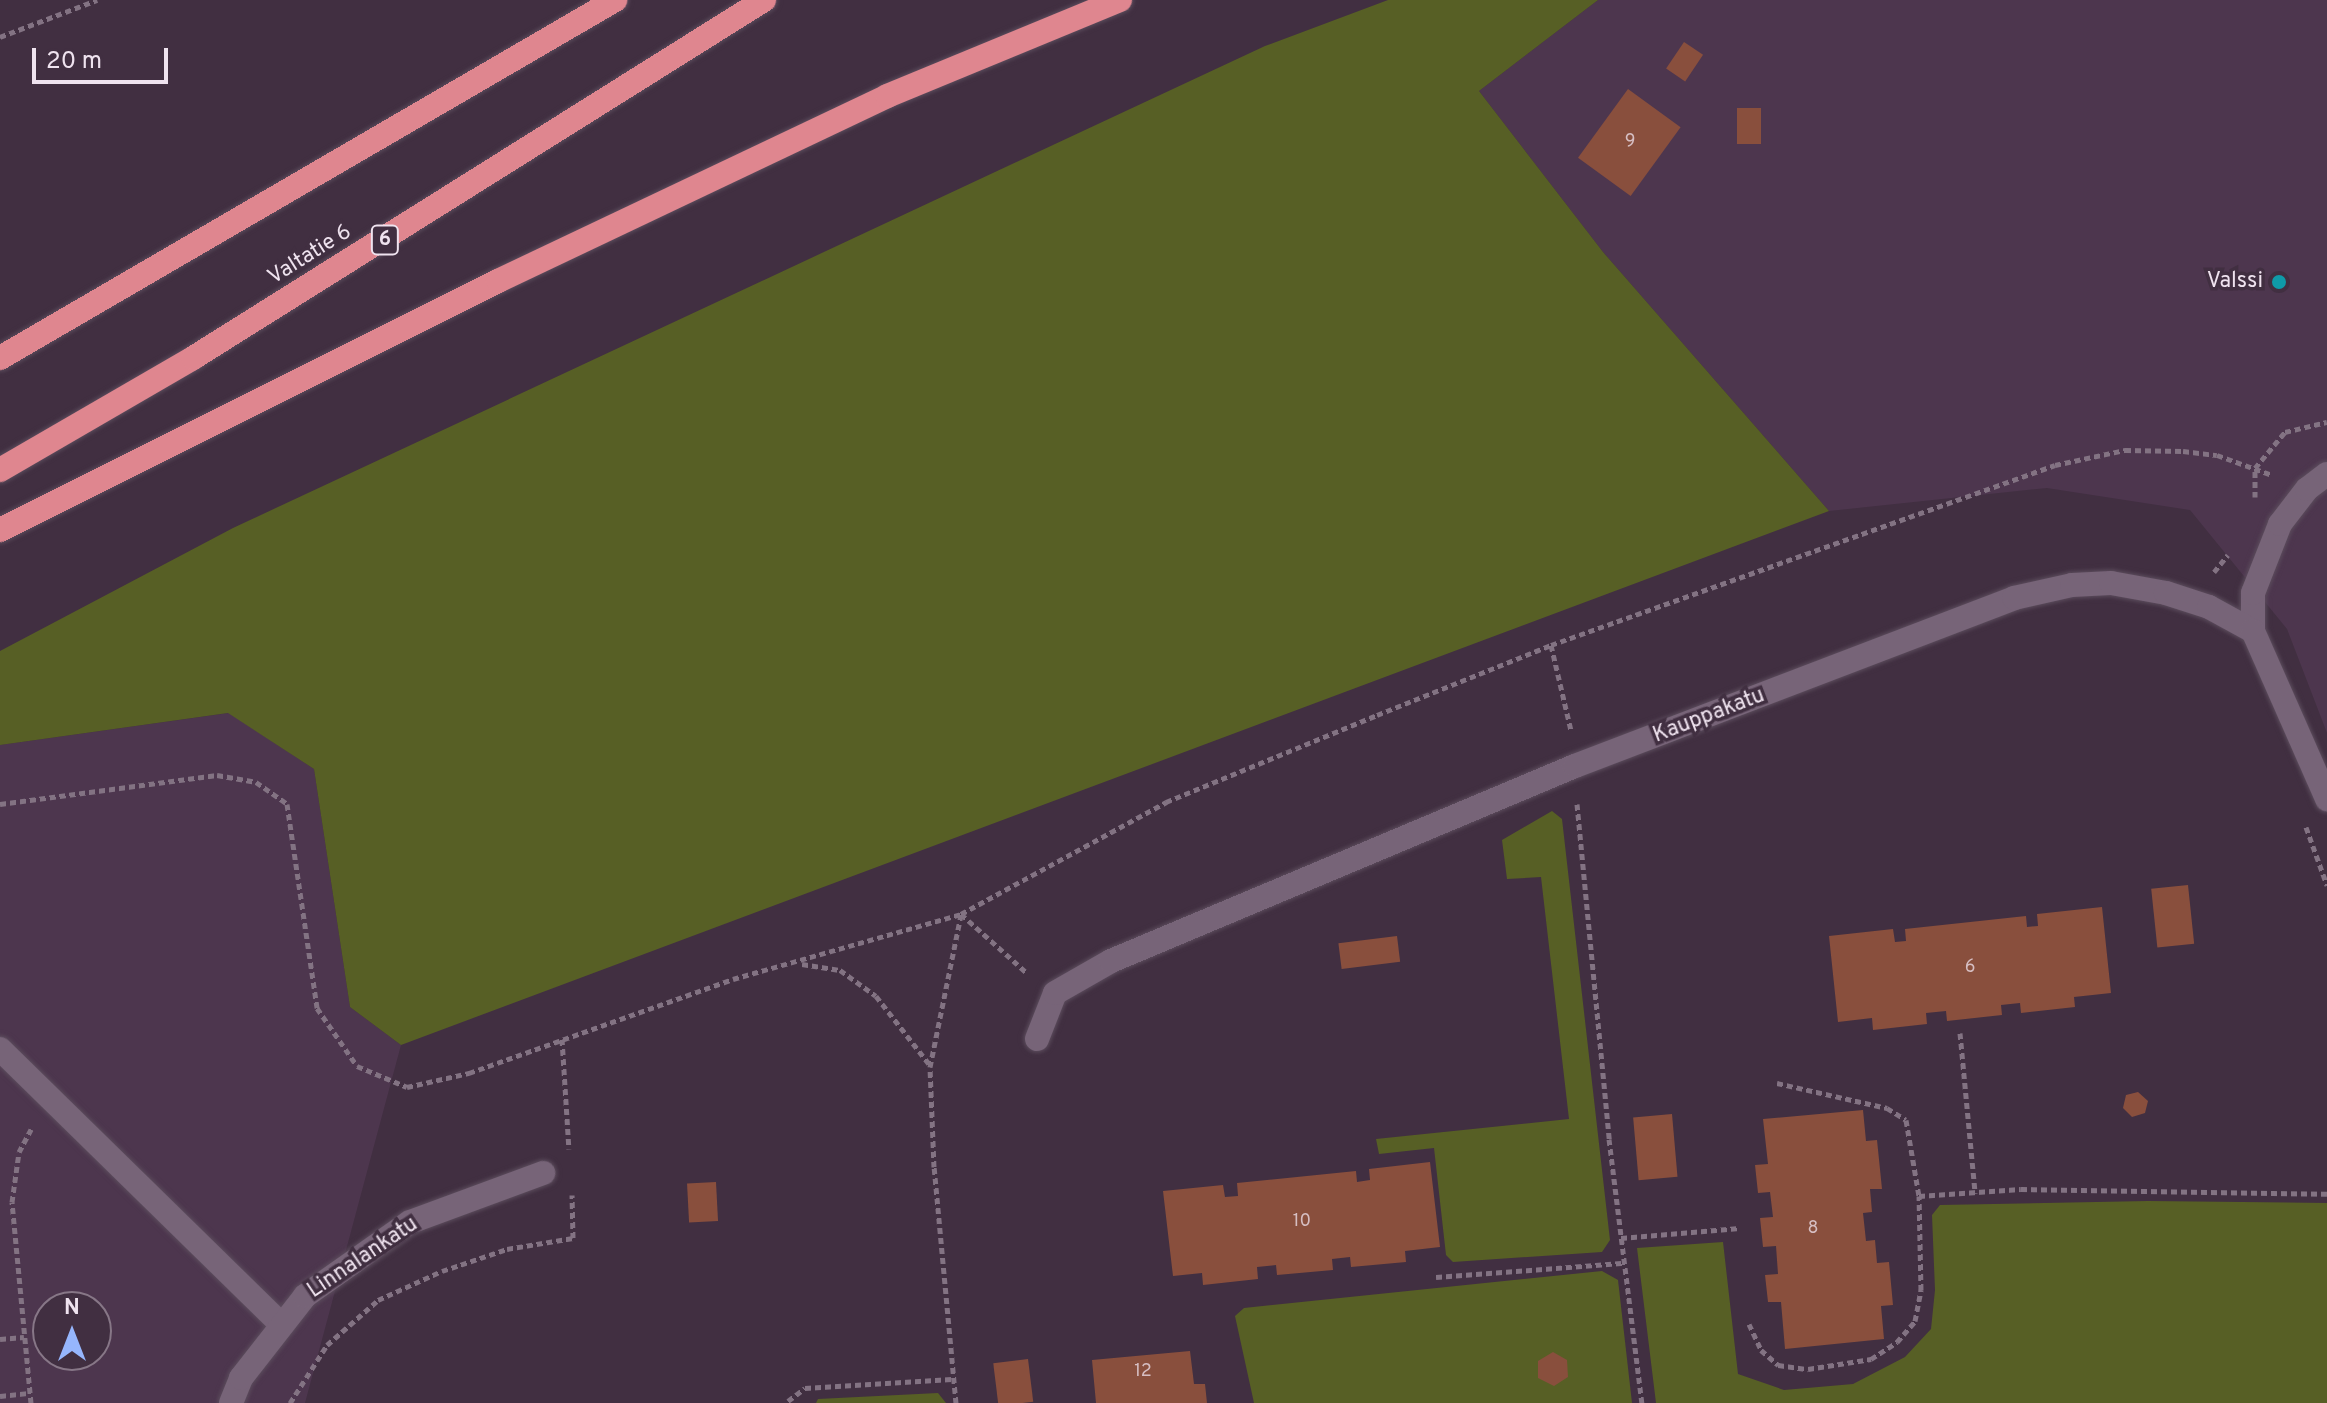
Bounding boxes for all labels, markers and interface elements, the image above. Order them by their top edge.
scale bar [36,32,172,82]
text: 20 m [46,47,102,77]
house number: 9 [1625,131,1635,153]
street label: Valtatie 6 [264,219,356,291]
road number: 6 [369,224,401,256]
place label: Valssi [2207,269,2263,295]
marker: Valssi [2270,273,2288,291]
street label: Kauppakatu [1649,683,1769,749]
house number: 6 [1965,957,1975,979]
house number: 10 [1293,1211,1311,1233]
street label: Linnalankatu [303,1212,423,1304]
house number: 8 [1808,1218,1818,1240]
north arrow [32,1291,112,1371]
text: N [64,1295,80,1322]
house number: 12 [1134,1361,1152,1383]

